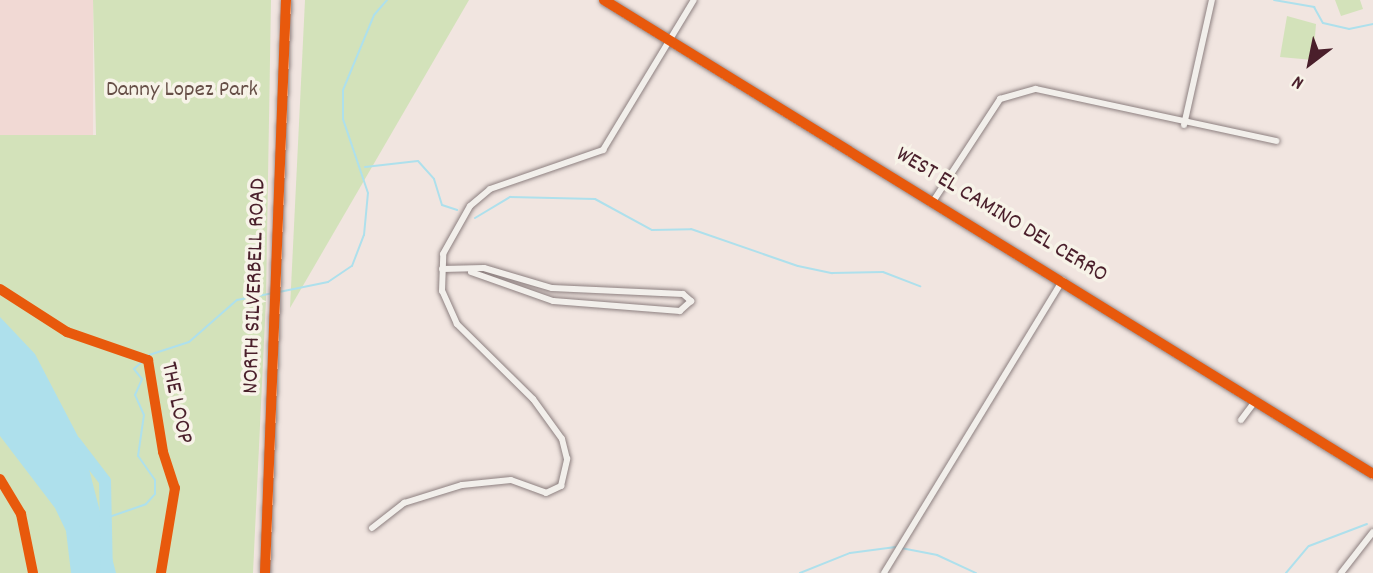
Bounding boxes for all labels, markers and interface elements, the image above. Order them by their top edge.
north arrow [1275,28,1345,98]
text: N [1287,67,1310,95]
park label: Danny Lopez Park [106,77,258,105]
street label: WEST EL CAMINO DEL CERRO [890,142,1112,290]
street label: NORTH SILVERBELL ROAD [238,178,274,394]
street label: THE LOOP [153,360,197,446]

